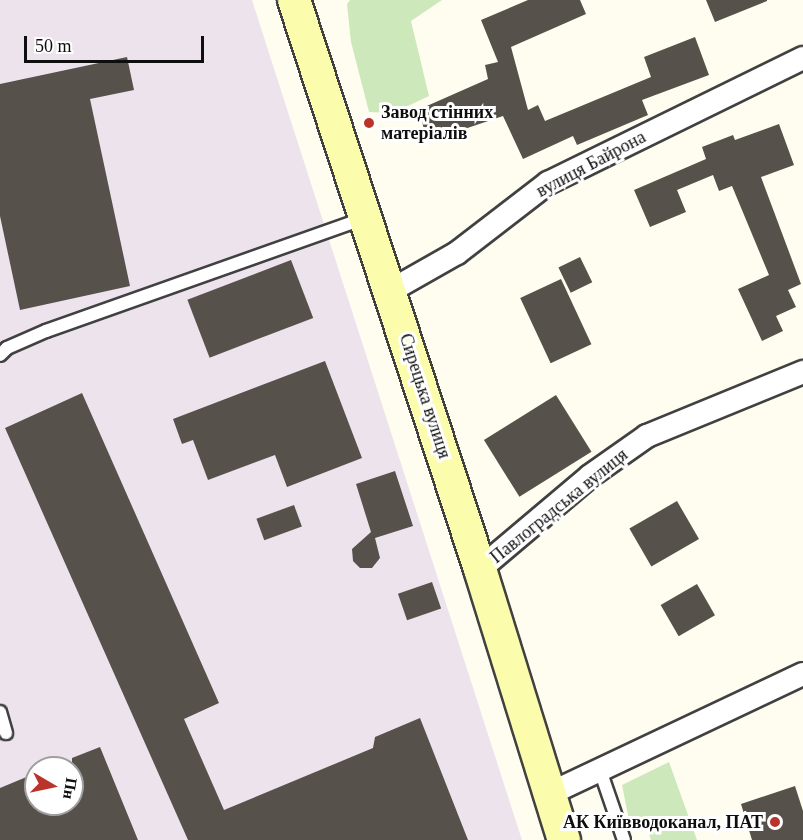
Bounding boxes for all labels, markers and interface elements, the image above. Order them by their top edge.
scale bar [27,24,207,62]
text: 50 m [35,36,72,56]
place label: Завод стінних матеріалів [381,102,493,144]
marker: Завод стінних матеріалів [362,116,376,130]
street label: вулиця Байрона [533,126,649,202]
street label: Сирецька вулиця [395,331,455,461]
street label: Павлоградська вулиця [486,444,632,568]
north arrow [24,756,84,816]
text: Пн [60,777,80,801]
place label: АК Київводоканал, ПАТ [563,811,763,833]
marker: АК Київводоканал, ПАТ [768,815,782,829]

